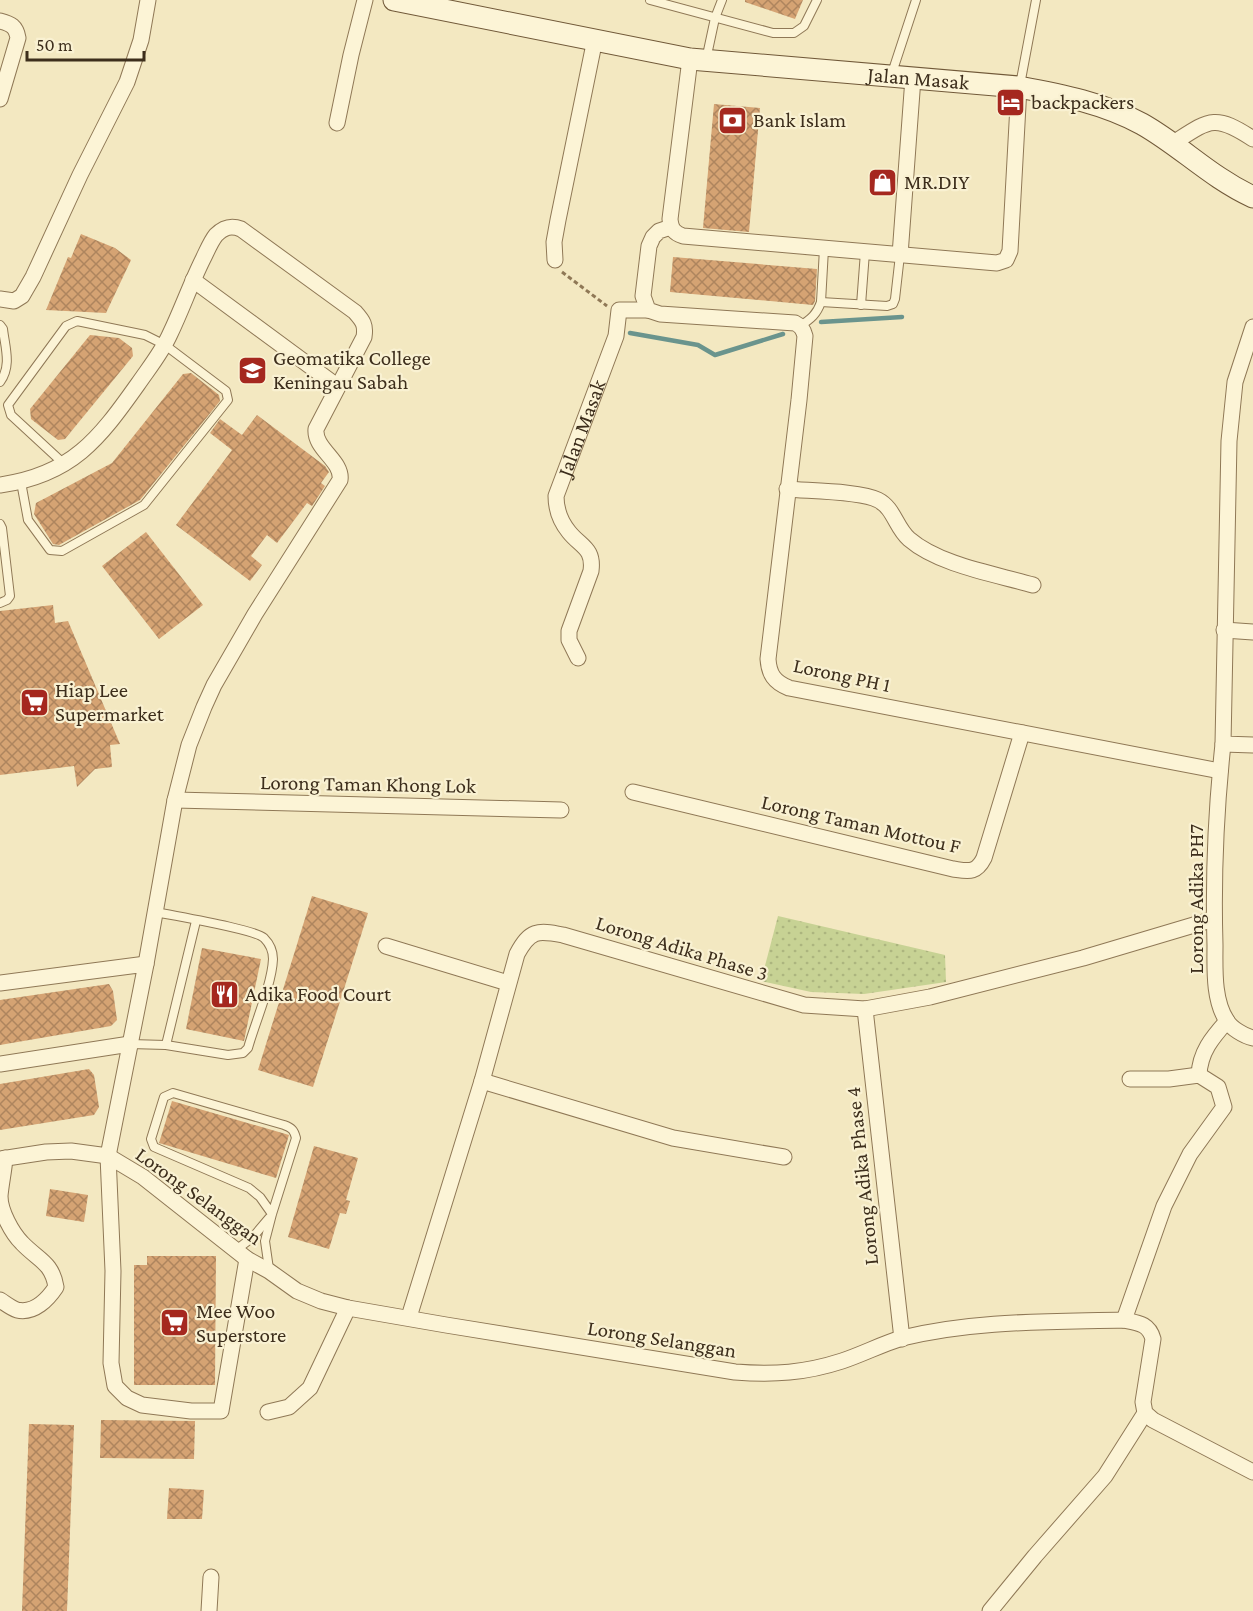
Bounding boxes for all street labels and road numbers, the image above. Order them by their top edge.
street label: Jalan Masak [865,62,970,95]
street label: Jalan Masak [552,376,611,482]
street label: Lorong PH 1 [791,653,893,697]
street label: Lorong Taman Khong Lok [260,770,476,798]
street label: Lorong Taman Mottou F [759,789,963,859]
street label: Lorong Adika PH7 [1184,824,1208,974]
street label: Lorong Adika Phase 3 [593,910,771,986]
street label: Lorong Adika Phase 4 [841,1086,883,1266]
street label: Lorong Selanggan [131,1142,267,1250]
street label: Lorong Selanggan [586,1315,738,1363]

